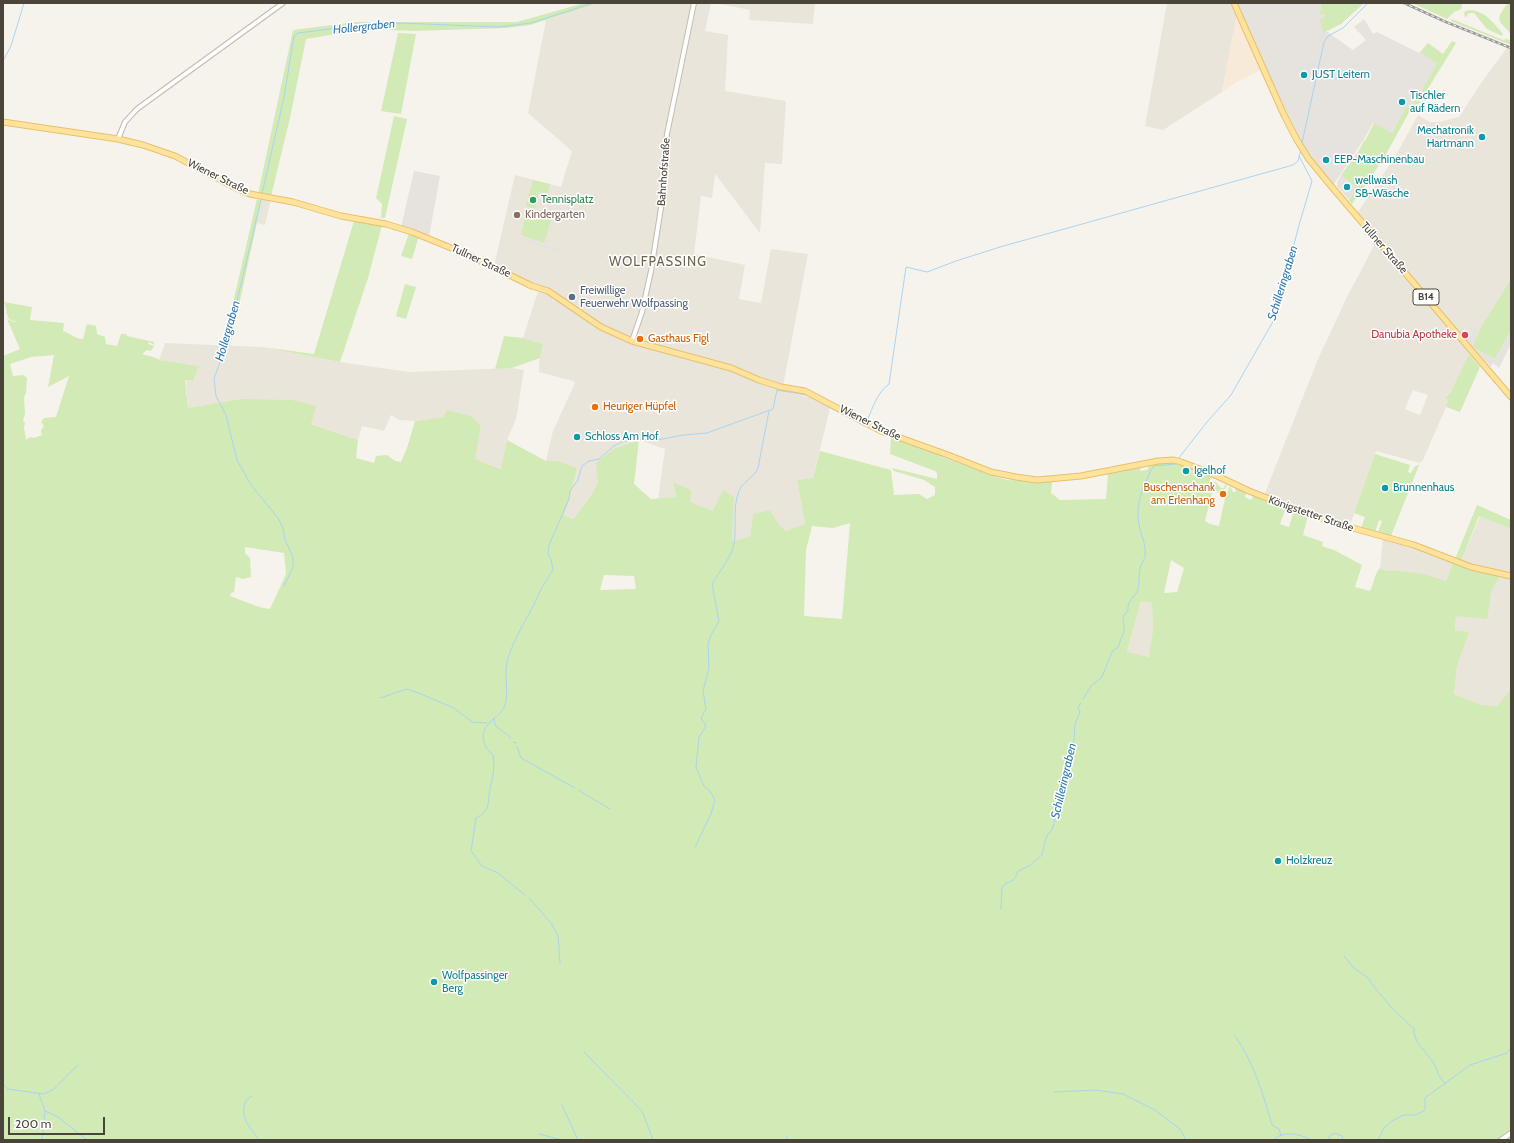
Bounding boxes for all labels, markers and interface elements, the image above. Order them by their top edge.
water label: Hollergraben [332,17,396,37]
place label: JUST Leitern [1312,68,1370,82]
marker: JUST Leitern [1299,70,1309,80]
place label: Tischler auf Rädern [1410,89,1460,115]
marker: Tischler auf Rädern [1397,97,1407,107]
place label: Mechatronik Hartmann [1417,124,1474,150]
marker: Mechatronik Hartmann [1477,132,1487,142]
street label: Bahnhofstraße [655,137,673,207]
place label: EEP-Maschinenbau [1334,153,1424,167]
marker: EEP-Maschinenbau [1321,155,1331,165]
street label: Wiener Straße [185,156,251,198]
place label: wellwash SB-Wäsche [1355,174,1409,200]
marker: wellwash SB-Wäsche [1342,182,1352,192]
place label: Tennisplatz [541,193,594,207]
marker: Tennisplatz [528,195,538,205]
place label: Kindergarten [525,208,585,222]
marker: Kindergarten [512,210,522,220]
street label: Tullner Straße [1358,219,1410,277]
street label: Tullner Straße [449,241,513,281]
water label: Schilleringraben [1265,244,1301,322]
district label: WOLFPASSING [609,254,707,270]
place label: Freiwillige Feuerwehr Wolfpassing [580,284,688,310]
road number: B14 [1413,289,1439,305]
marker: Freiwillige Feuerwehr Wolfpassing [567,292,577,302]
water label: Hollergraben [212,299,244,363]
place label: Danubia Apotheke [1371,328,1457,342]
marker: Danubia Apotheke [1460,330,1470,340]
place label: Gasthaus Figl [648,332,709,346]
marker: Gasthaus Figl [635,334,645,344]
place label: Heuriger Hüpfel [603,400,676,414]
marker: Heuriger Hüpfel [590,402,600,412]
street label: Wiener Straße [837,402,903,444]
place label: Schloss Am Hof [585,430,659,444]
marker: Schloss Am Hof [572,432,582,442]
place label: Igelhof [1194,464,1226,478]
marker: Igelhof [1181,466,1191,476]
place label: Buschenschank am Erlenhang [1144,481,1215,507]
place label: Brunnenhaus [1393,481,1454,495]
marker: Brunnenhaus [1380,483,1390,493]
marker: Buschenschank am Erlenhang [1218,489,1228,499]
street label: Königstetter Straße [1267,493,1355,535]
water label: Schilleringraben [1048,742,1080,820]
place label: Holzkreuz [1286,854,1332,868]
marker: Holzkreuz [1273,856,1283,866]
place label: Wolfpassinger Berg [442,969,508,995]
marker: Wolfpassinger Berg [429,977,439,987]
scale bar [10,1109,107,1135]
text: 200 m [15,1116,51,1131]

